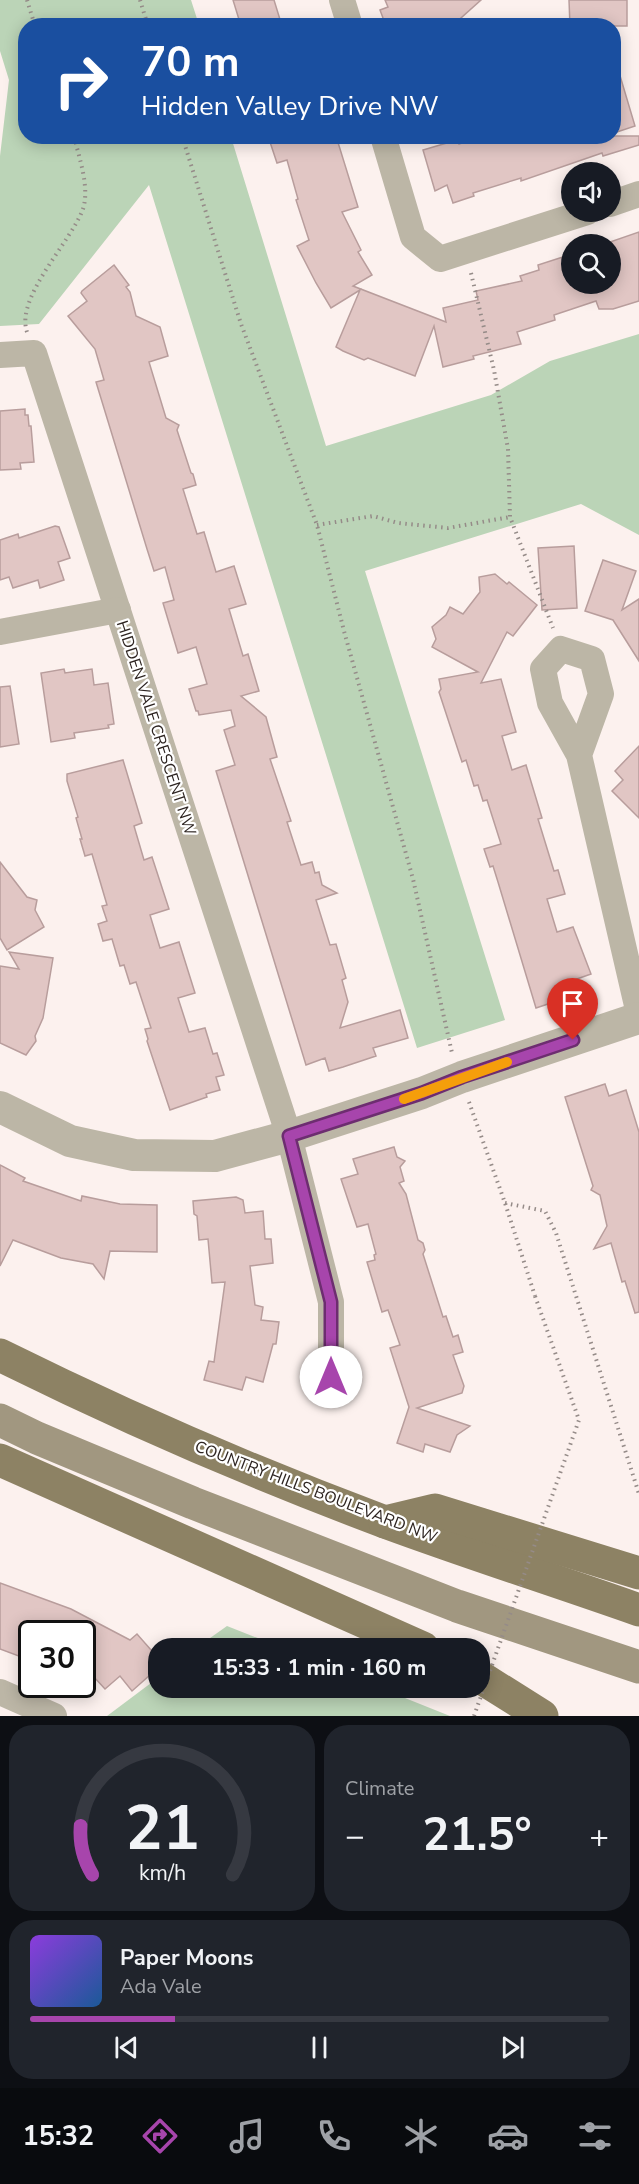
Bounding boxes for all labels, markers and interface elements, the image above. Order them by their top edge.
text: 70 m [141,34,240,91]
icon: right [42,42,120,120]
text: Hidden Valley Drive NW [141,88,439,125]
map controls [561,162,621,294]
button: sound [561,162,621,222]
button: search [561,234,621,294]
street label: HIDDEN VALE CRESCENT NW [111,618,201,839]
pin [547,978,598,1040]
icon: arrive [556,987,589,1020]
position arrow [299,1345,363,1409]
street label: COUNTRY HILLS BOULEVARD NW [192,1436,441,1549]
speed limit sign: 30 [18,1620,96,1698]
text: 15:33 · 1 min · 160 m [212,1653,426,1683]
text: Climate [345,1775,414,1802]
text: 21 [125,1786,199,1871]
text: 21.5° [422,1805,532,1866]
text: − [345,1814,365,1859]
text: + [589,1814,609,1859]
text: km/h [138,1858,186,1888]
text: Paper Moons [120,1943,254,1973]
text: Ada Vale [120,1973,202,2000]
icon: previous [110,2031,143,2064]
icon: pause [303,2031,336,2064]
icon: next [496,2031,529,2064]
icon: directions [139,2115,181,2157]
icon: music [226,2115,268,2157]
icon: phone [313,2115,355,2157]
icon: climate [400,2115,442,2157]
icon: car [487,2115,529,2157]
icon: filters [574,2115,616,2157]
text: 15:32 [23,2118,94,2155]

